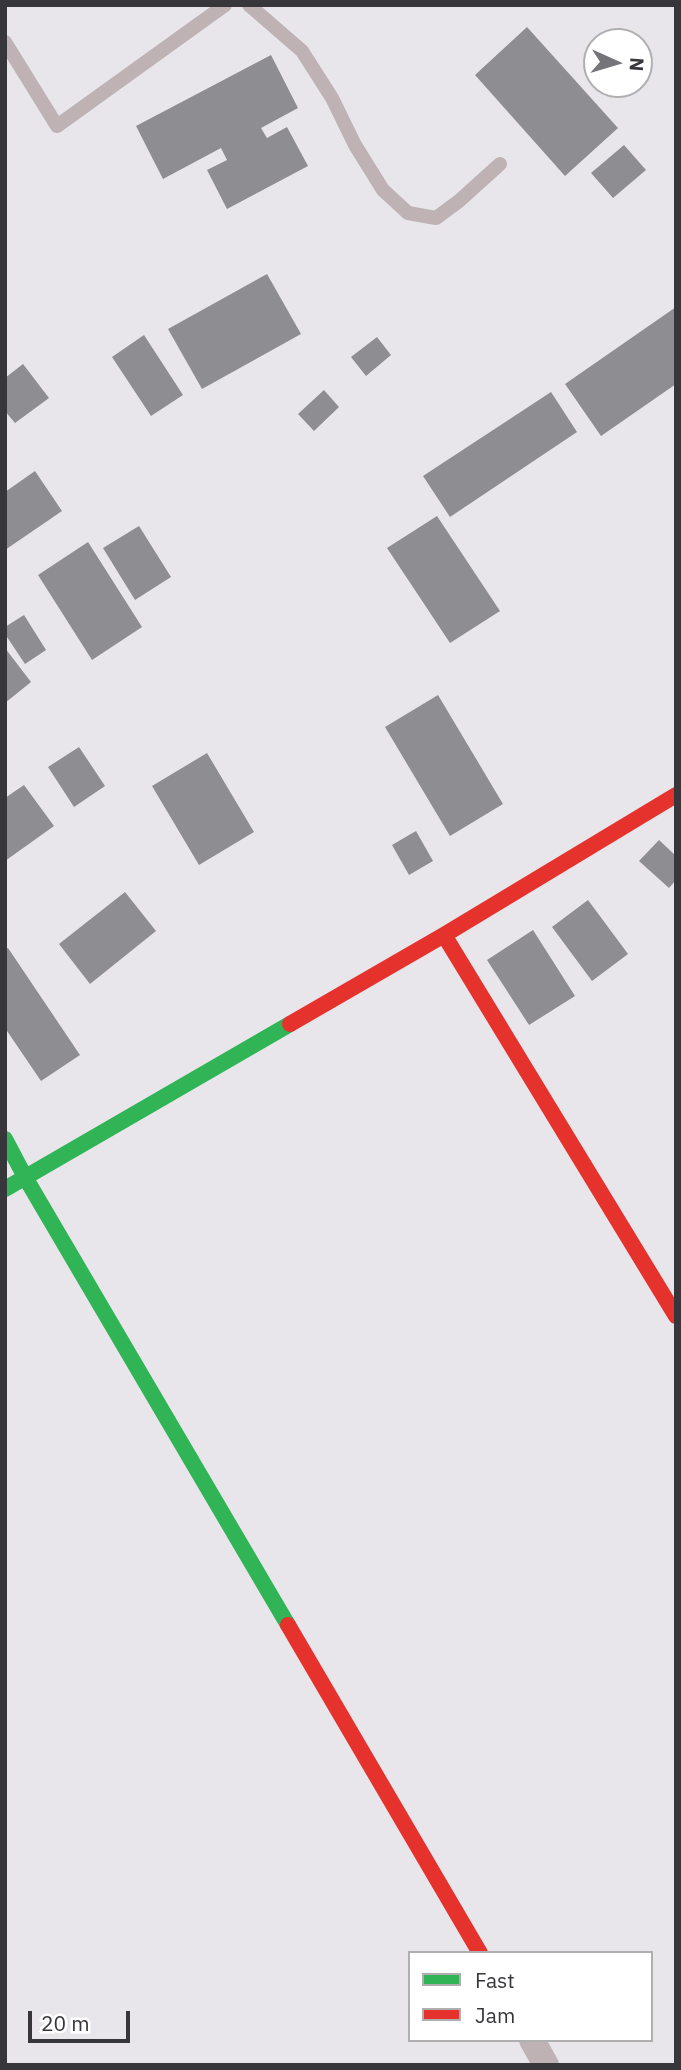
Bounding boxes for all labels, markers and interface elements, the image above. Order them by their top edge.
north arrow [583,28,653,98]
text: N [625,57,649,72]
legend [408,1951,653,2042]
text: Fast [475,1966,515,1994]
scale bar [32,1996,133,2040]
text: Jam [475,2001,515,2029]
text: 20 m [41,2009,90,2037]

